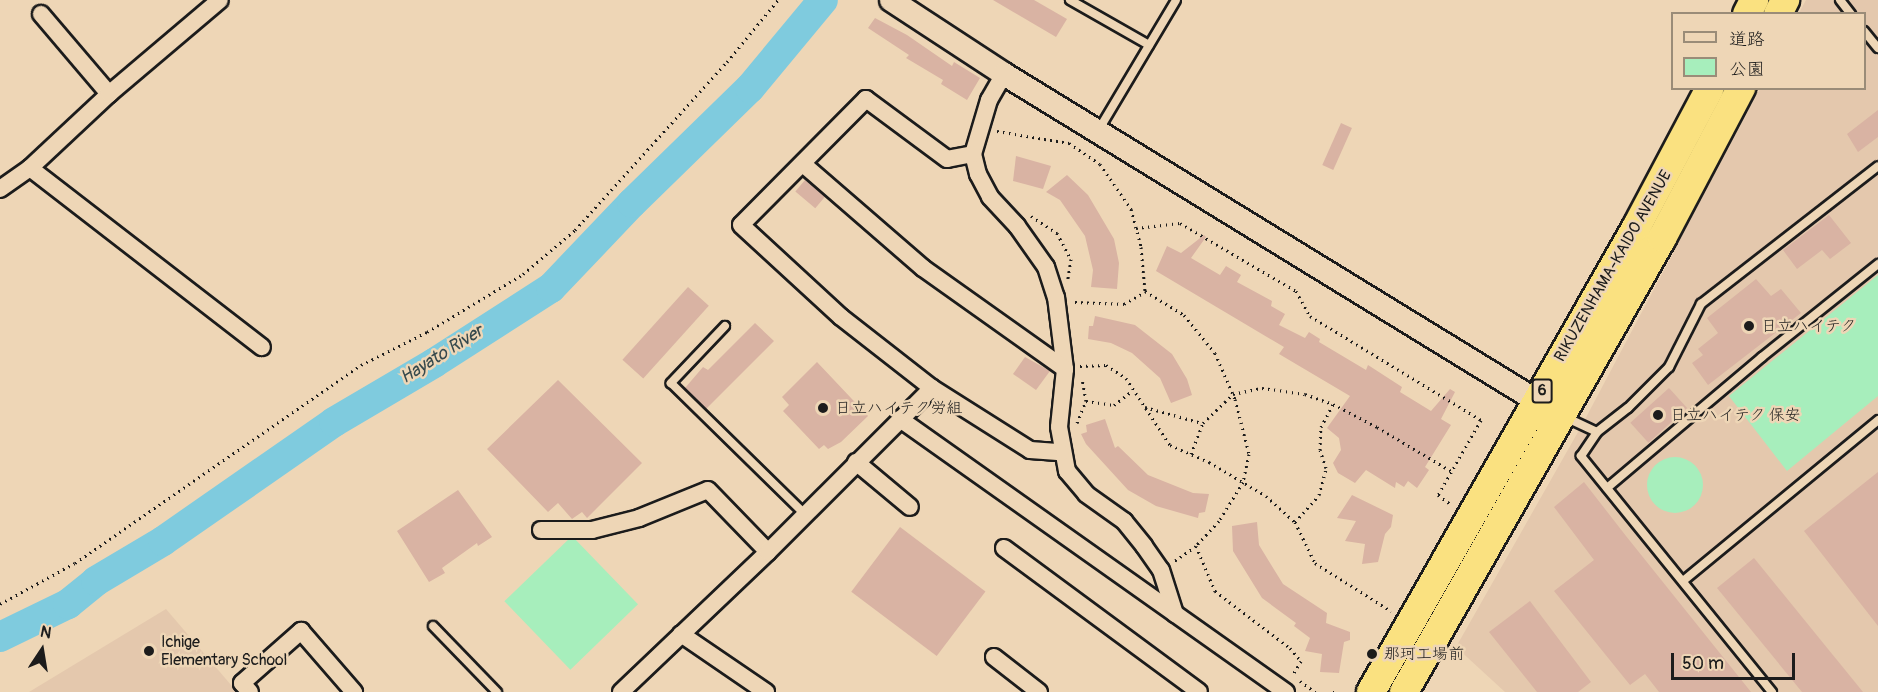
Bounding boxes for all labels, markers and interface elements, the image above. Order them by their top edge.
legend [1671,12,1866,90]
text: 道路 [1729,28,1765,51]
text: 公園 [1729,58,1765,81]
street label: RIKUZENHAMA-KAIDO AVENUE [1550,167,1676,365]
place label: 日立ハイテク [1761,316,1857,336]
marker: 日立ハイテク [1742,319,1756,333]
water label: Hayato River [397,321,487,389]
road number: 6 [1532,379,1552,403]
place label: 日立ハイテク労組 [835,398,963,418]
marker: 日立ハイテク労組 [816,401,830,415]
place label: 日立ハイテク 保安 [1670,405,1801,425]
marker: 日立ハイテク 保安 [1651,408,1665,422]
north arrow [12,620,72,680]
text: N [38,621,53,643]
place label: Ichige Elementary School [161,632,287,670]
scale bar [1674,641,1798,679]
marker: Ichige Elementary School [142,644,156,658]
place label: 那珂工場前 [1384,644,1464,664]
marker: 那珂工場前 [1365,647,1379,661]
text: 50 m [1682,652,1724,675]

